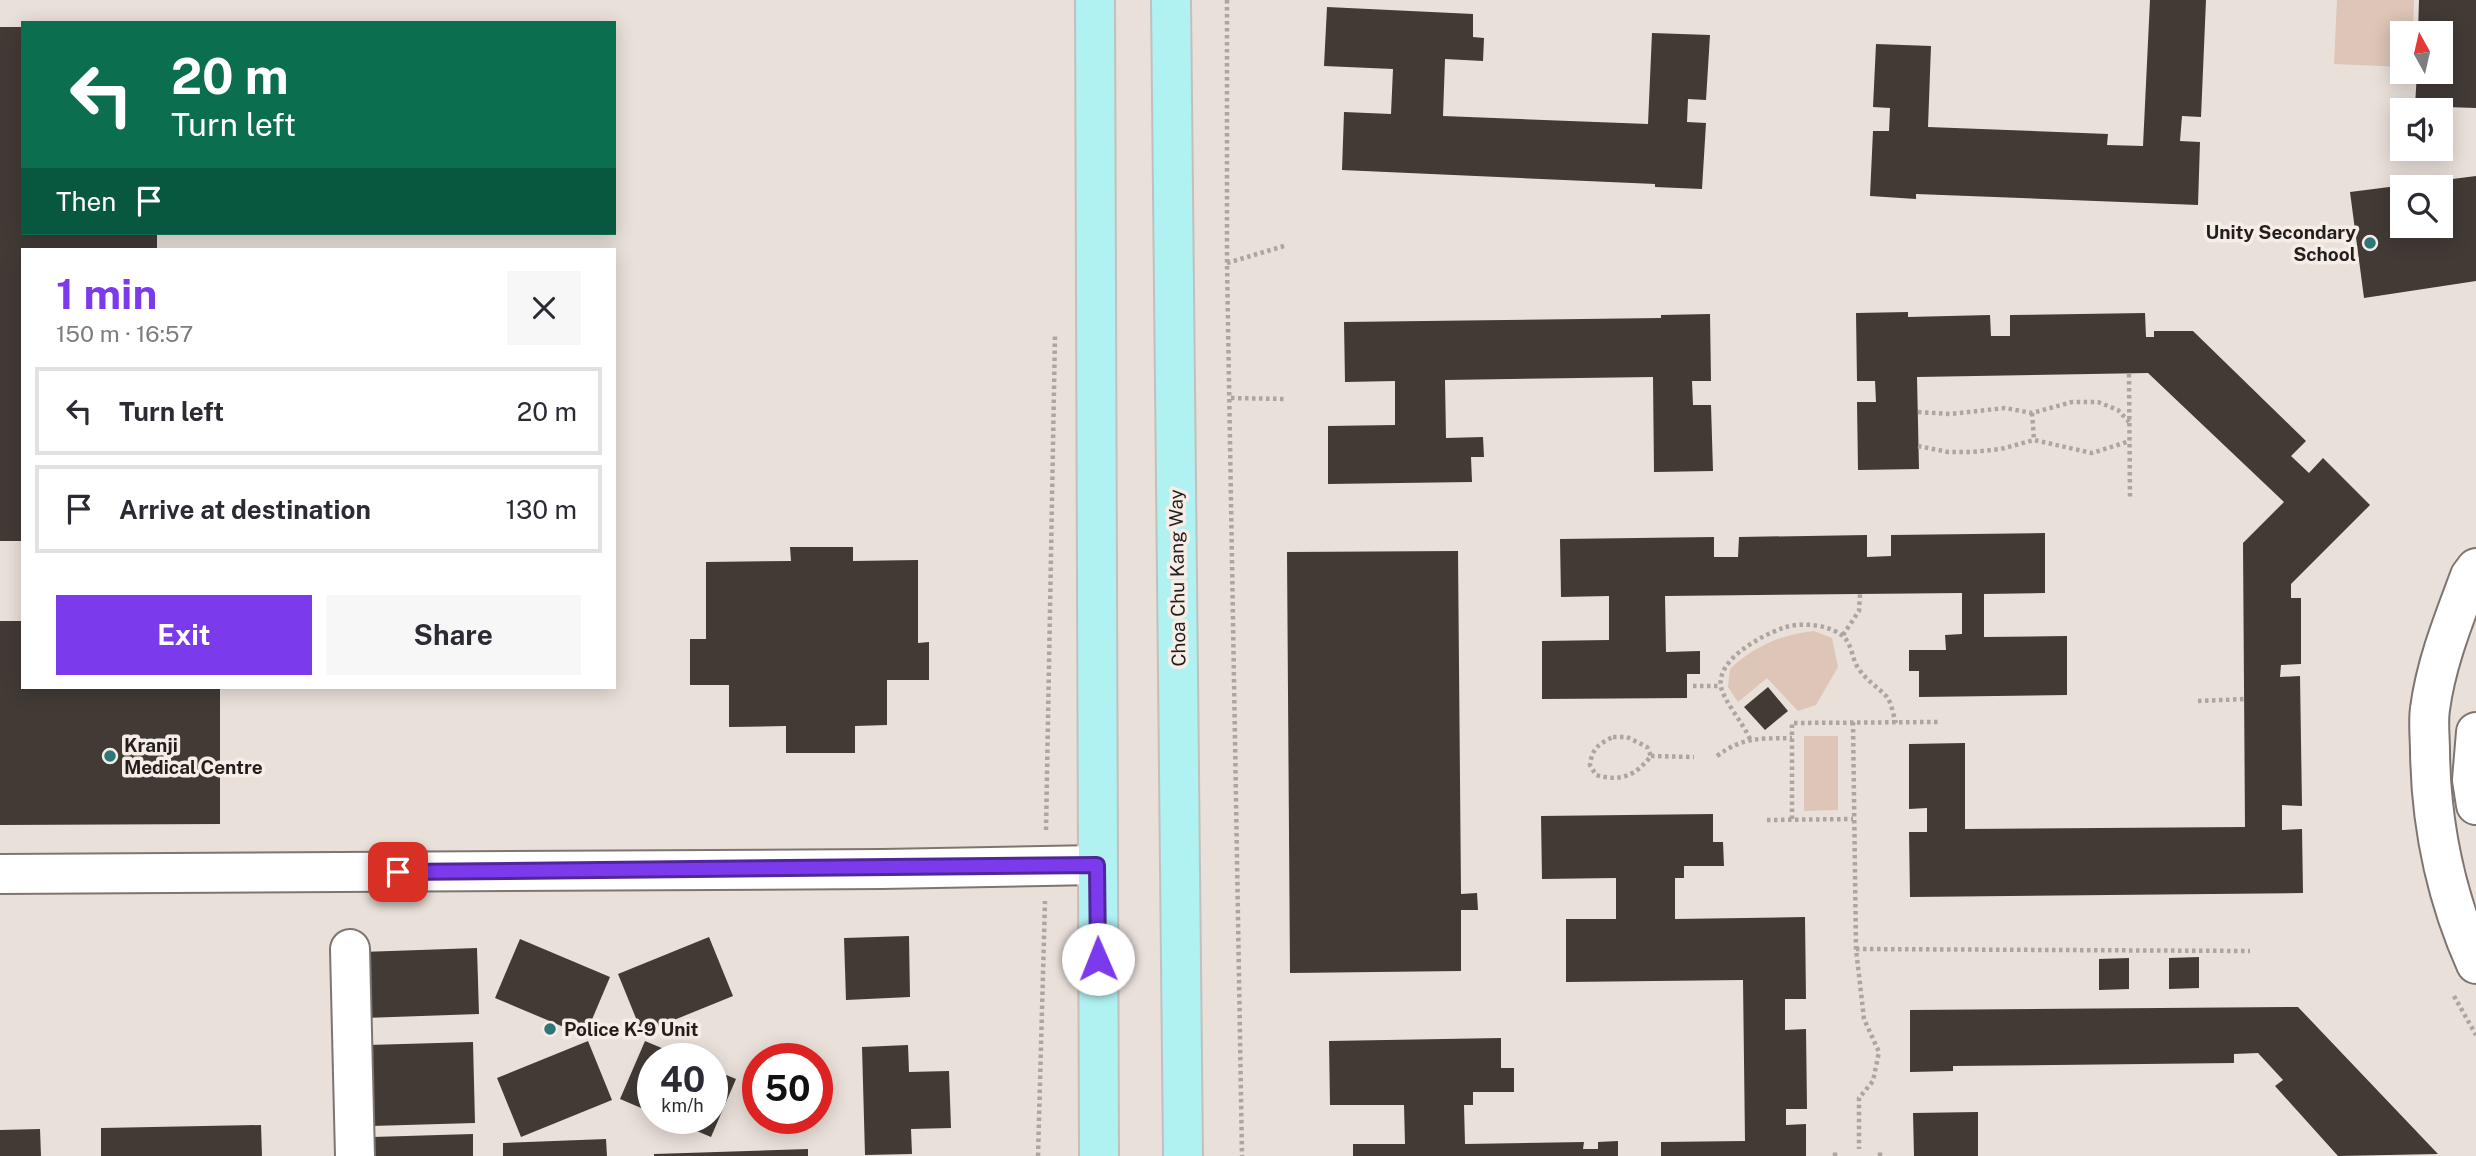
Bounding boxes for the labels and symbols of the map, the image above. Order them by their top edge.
north arrow [2390,21,2454,84]
place label: Unity Secondary School [2206,221,2356,265]
marker: Unity Secondary School [2362,235,2378,251]
street label: Choa Chu Kang Way [1164,489,1190,667]
place label: Kranji Medical Centre [124,734,263,778]
marker: Kranji Medical Centre [102,748,118,764]
pin [368,842,428,902]
position arrow [1061,922,1135,996]
place label: Police K-9 Unit [564,1018,699,1040]
marker: Police K-9 Unit [542,1021,558,1037]
speed limit sign: 50 [742,1043,833,1134]

